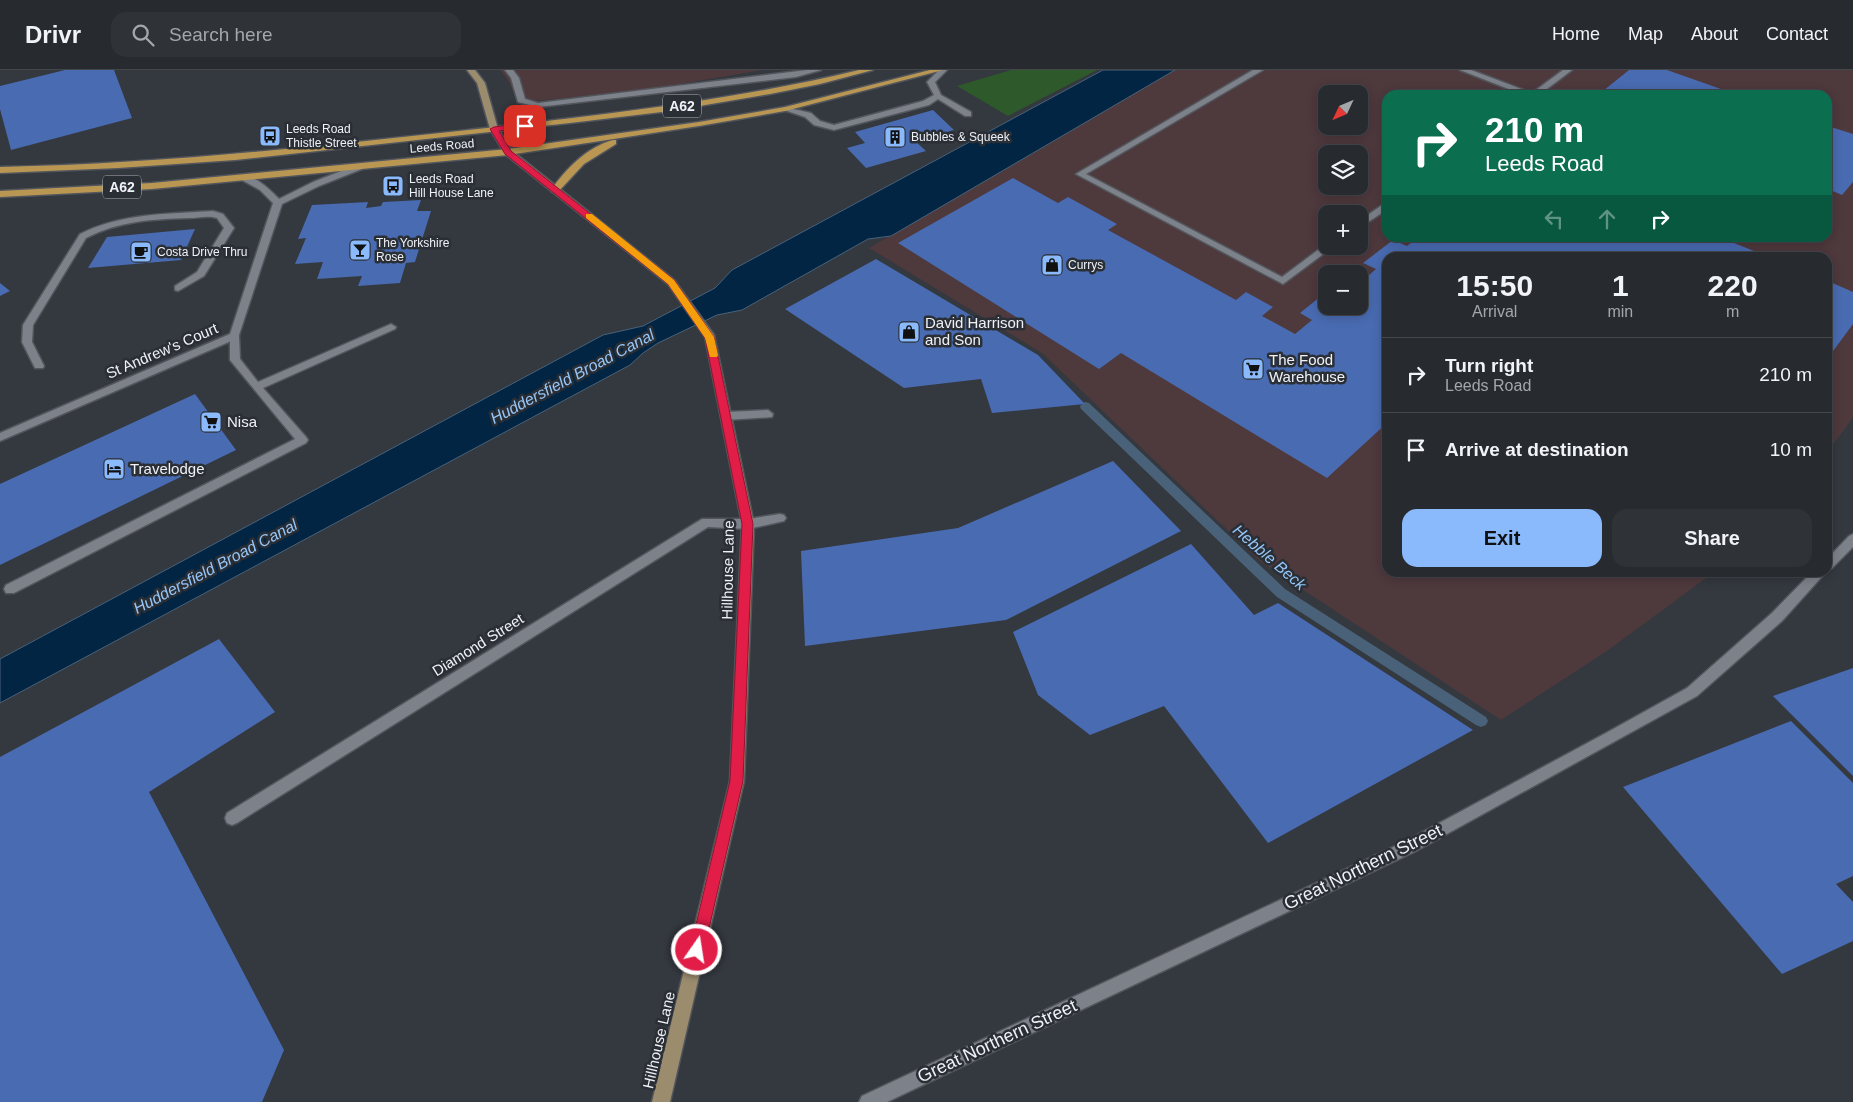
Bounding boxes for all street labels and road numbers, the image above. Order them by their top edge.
road number: A62 [663,94,701,118]
street label: Leeds Road [409,136,475,156]
road number: A62 [103,175,141,198]
street label: St Andrew's Court [103,319,221,382]
street label: Hillhouse Lane [718,520,737,620]
street label: Diamond Street [429,609,527,679]
street label: Great Northern Street [1281,820,1445,914]
street label: Hillhouse Lane [639,990,678,1090]
street label: Great Northern Street [914,995,1080,1087]

